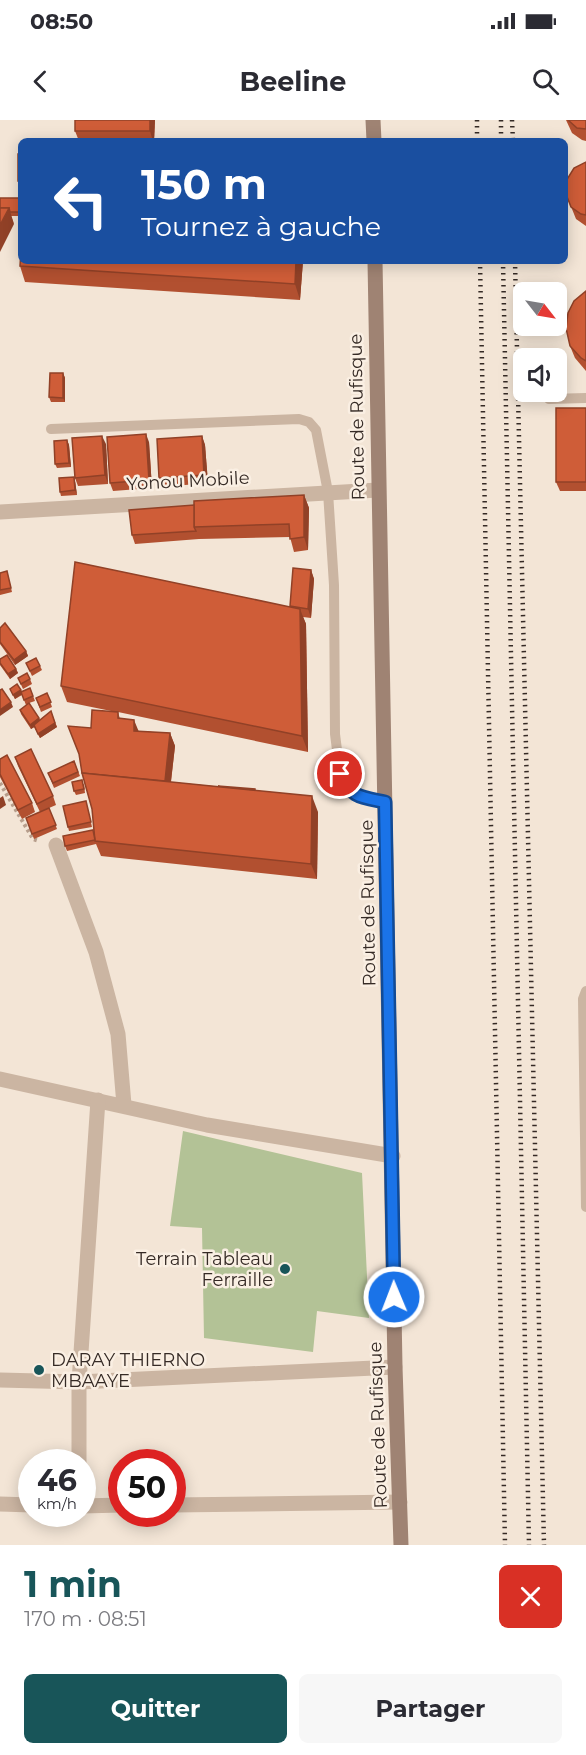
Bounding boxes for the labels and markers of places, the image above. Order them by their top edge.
pin [314,748,365,799]
place label: Terrain Tableau Ferraille [136,1248,273,1291]
marker: Terrain Tableau Ferraille [278,1262,292,1276]
place label: DARAY THIERNO MBAAYE [51,1349,205,1392]
marker: DARAY THIERNO MBAAYE [32,1363,46,1377]

